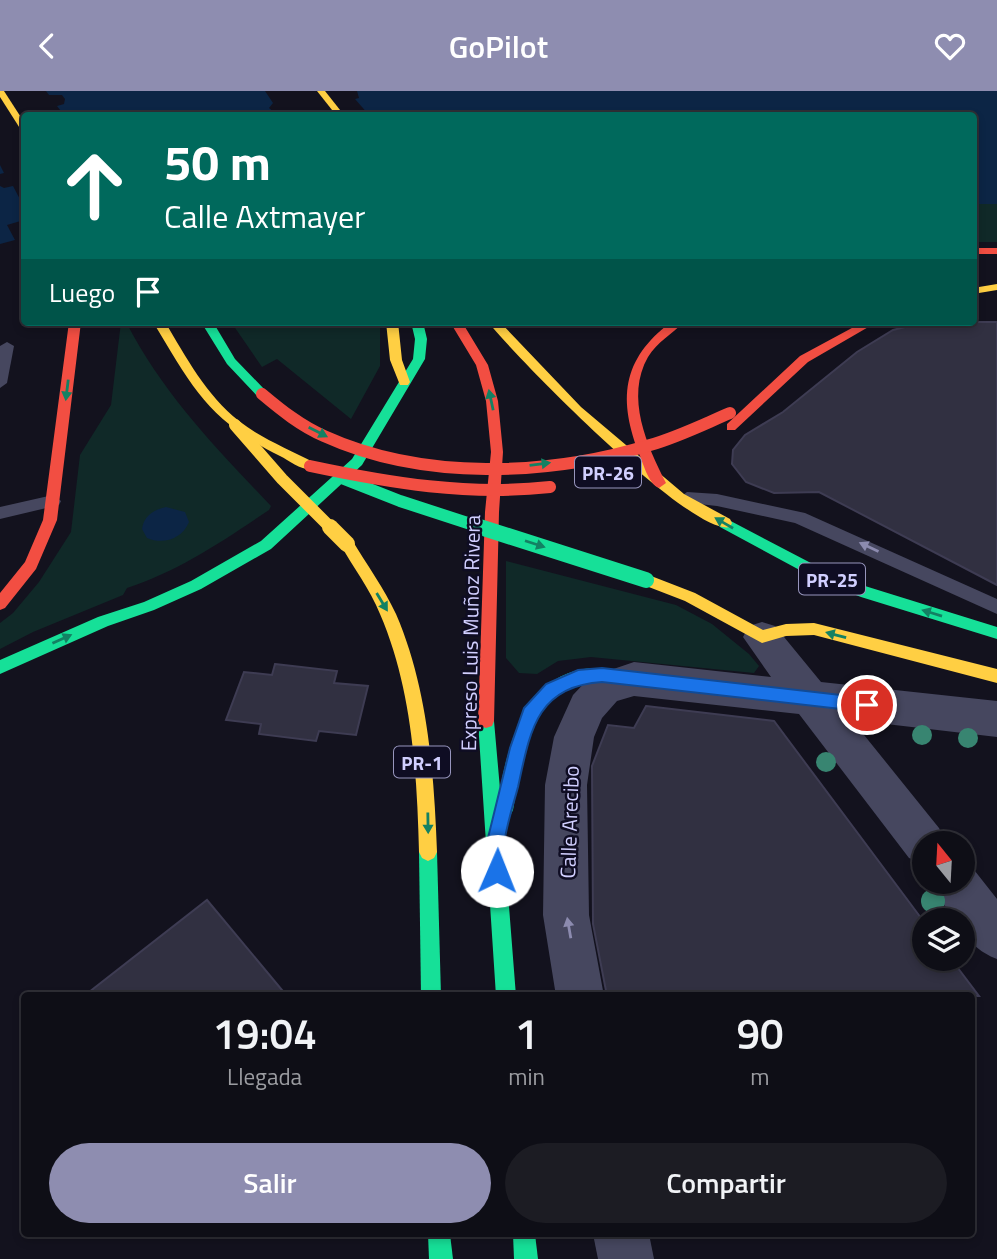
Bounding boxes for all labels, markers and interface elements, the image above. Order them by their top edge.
text: GoPilot [449,22,548,70]
icon: back [28,27,66,65]
icon: heart [931,27,969,65]
text: 50 m [164,124,271,199]
icon: ahead [49,140,140,231]
text: Calle Axtmayer [164,192,365,240]
text: Luego [49,273,115,312]
icon: arrive [129,273,167,311]
one-way arrow [61,379,72,401]
one-way arrow [485,389,496,411]
one-way arrow [308,426,328,438]
road number: PR-26 [575,457,641,487]
one-way arrow [529,459,551,470]
street label: Expreso Luis Muñoz Rivera [452,514,488,752]
one-way arrow [714,517,733,529]
one-way arrow [525,539,546,549]
one-way arrow [859,541,879,553]
road number: PR-25 [799,563,865,594]
one-way arrow [375,593,388,612]
one-way arrow [921,607,942,618]
one-way arrow [825,629,847,640]
one-way arrow [52,633,73,644]
pin [837,675,897,735]
icon: arrive [848,686,886,724]
road number: PR-1 [394,747,450,777]
street label: Calle Arecibo [551,765,587,879]
one-way arrow [422,813,434,835]
north arrow [912,831,975,894]
map controls [912,831,975,971]
position arrow [460,834,534,908]
button: layers [912,908,975,971]
one-way arrow [563,917,574,939]
text: 19:04 [213,1001,317,1065]
text: 1 [515,1001,538,1065]
text: 90 [736,1001,783,1065]
text: Llegada [227,1059,302,1094]
text: min [508,1059,545,1094]
text: m [750,1059,770,1094]
button: Salir [49,1143,491,1223]
button: Compartir [505,1143,947,1223]

